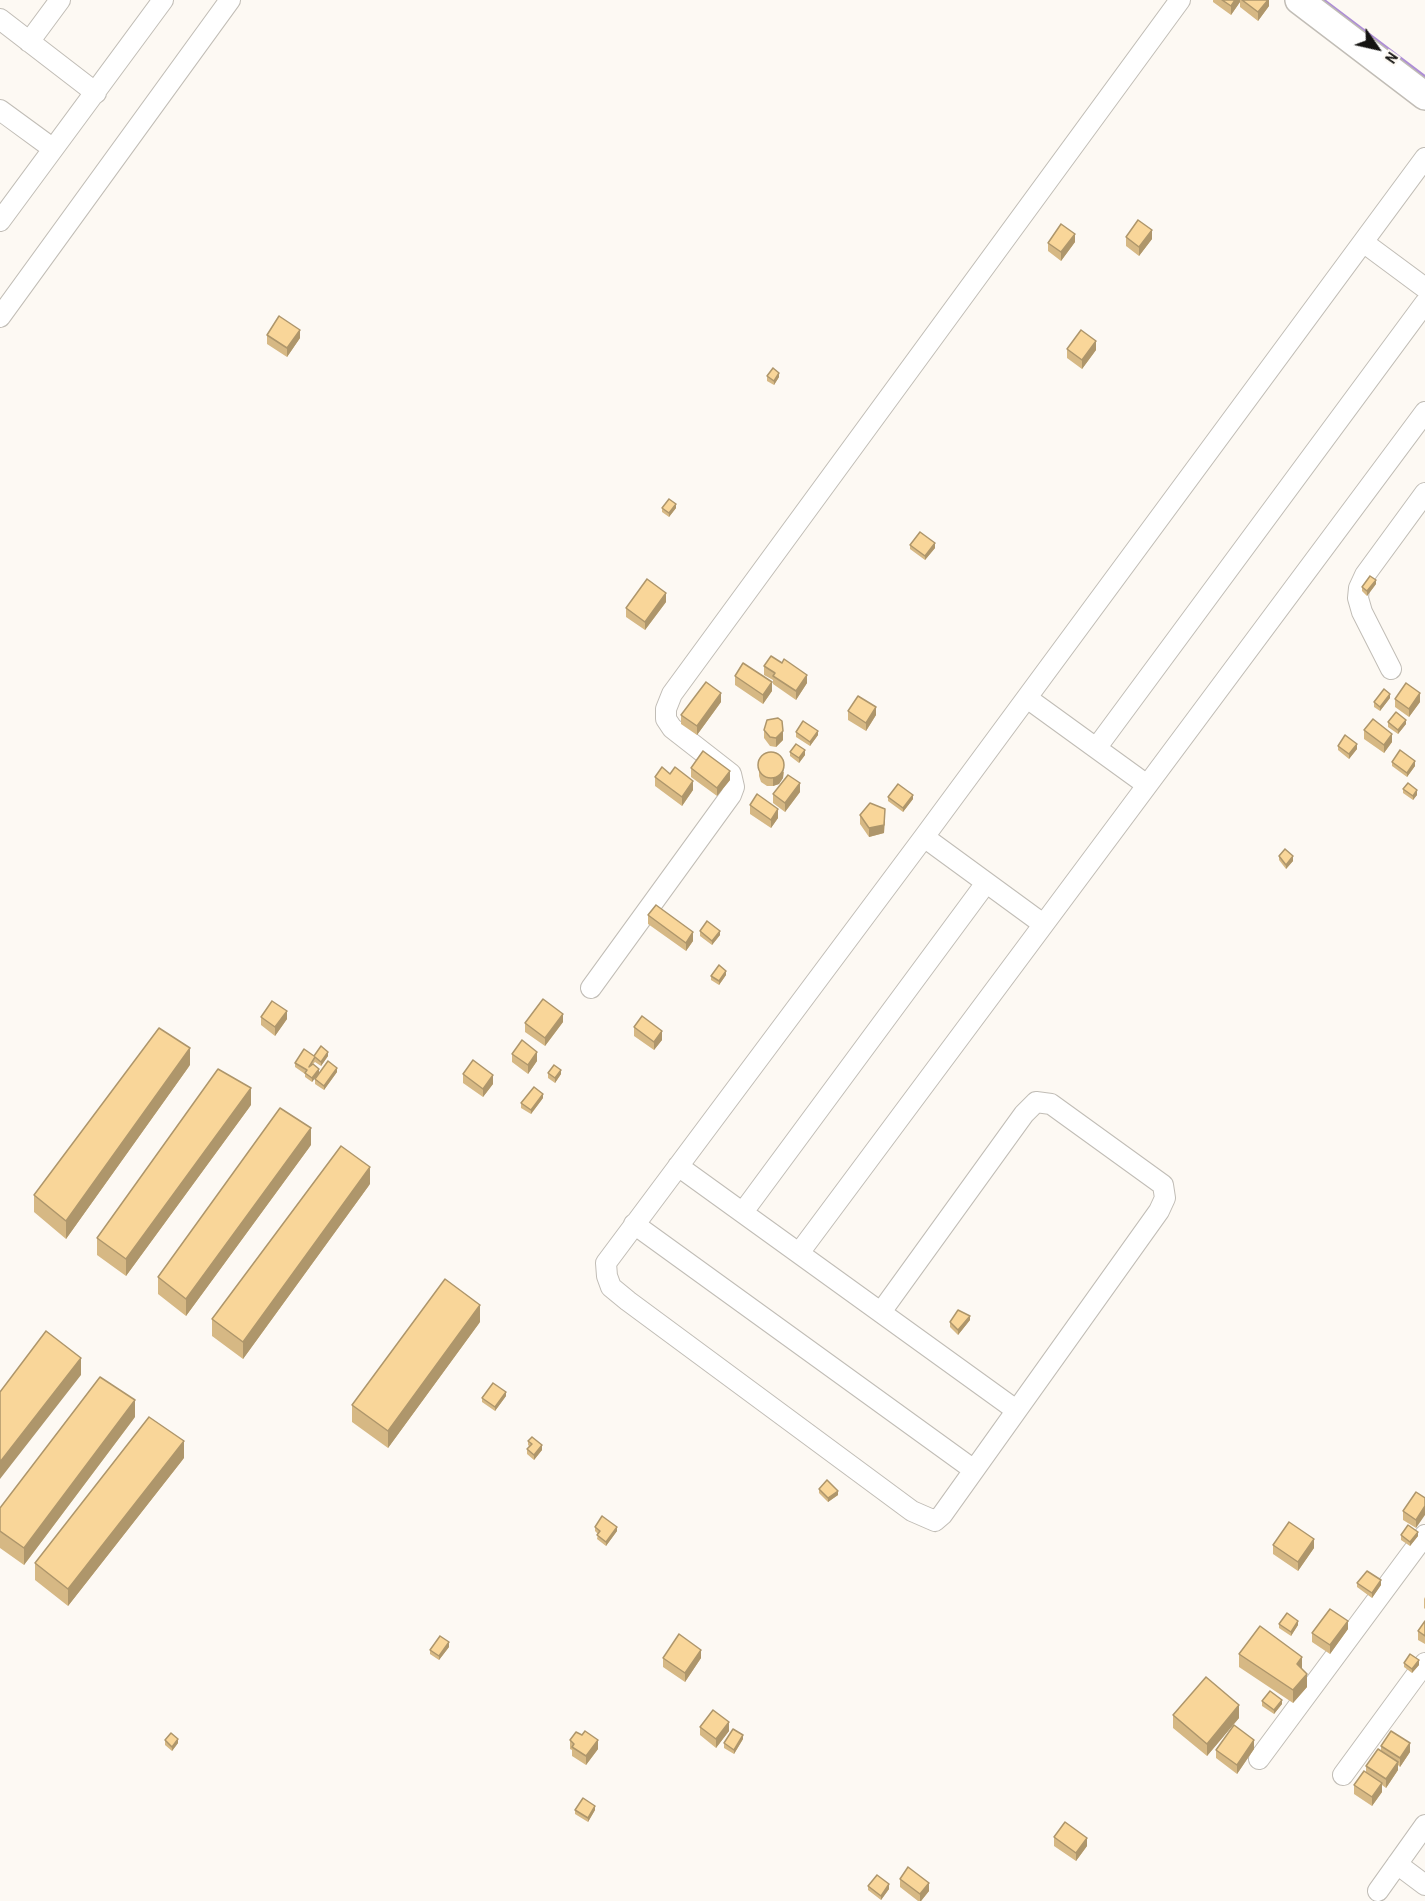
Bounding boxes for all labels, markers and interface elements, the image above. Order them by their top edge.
north arrow [1347,18,1407,78]
text: N [1380,48,1404,68]

